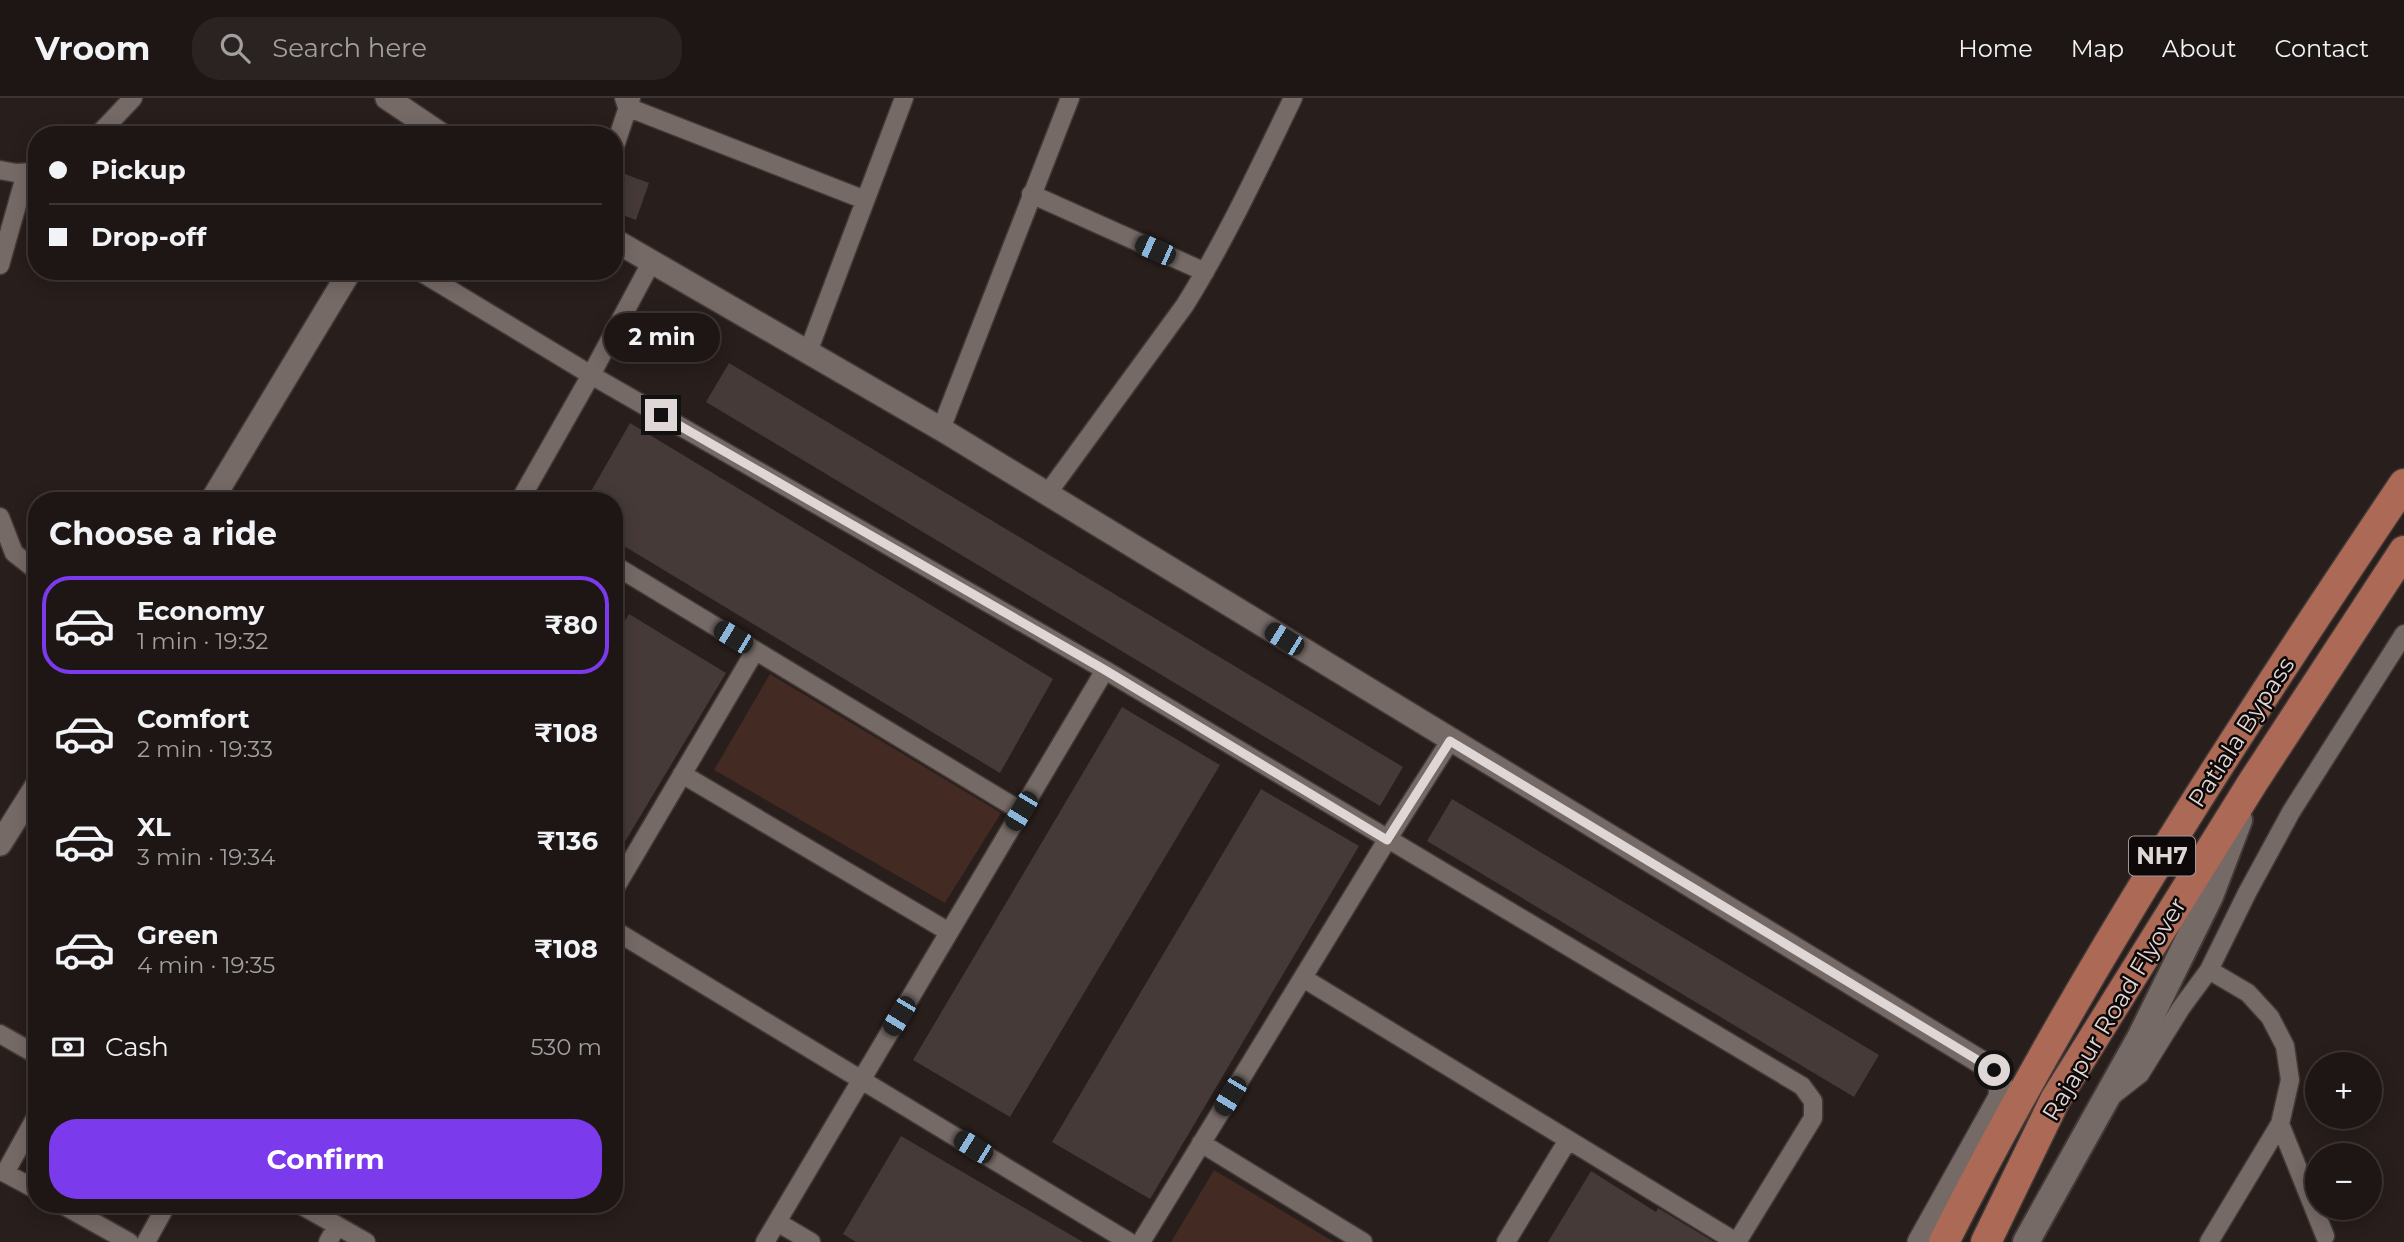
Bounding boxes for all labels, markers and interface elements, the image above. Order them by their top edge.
search box [192,17,682,80]
text: Vroom [35,28,150,68]
icon: search [216,29,254,67]
text: Search here [272,32,427,64]
text: Home [1958,34,2033,63]
text: Map [2071,34,2124,63]
text: About [2162,34,2236,63]
text: Contact [2274,34,2369,63]
text: Pickup [91,154,186,186]
text: Drop-off [91,221,206,253]
car [1132,232,1179,268]
callout: 2 min [603,314,719,362]
text: 2 min [628,323,696,351]
route end [645,399,677,431]
text: Choose a ride [49,514,277,553]
icon: car [53,594,116,657]
text: Economy [137,595,264,627]
text: ₹80 [544,609,598,641]
car [710,617,757,657]
car [1261,619,1308,659]
text: 1 min · 19:32 [137,627,268,655]
street label: Patiala Bypass [2182,651,2300,813]
icon: car [53,702,116,765]
text: Comfort [137,703,249,735]
text: ₹108 [534,717,598,749]
text: 2 min · 19:33 [137,735,273,763]
car [1002,788,1041,834]
icon: car [53,810,116,873]
text: XL [137,811,171,843]
text: ₹136 [537,825,598,857]
road number: NH7 [2129,836,2195,876]
text: 3 min · 19:34 [137,843,275,871]
street label: Rajapur Road Flyover [2036,892,2192,1126]
icon: car [53,918,116,981]
text: Green [137,919,219,951]
text: ₹108 [534,933,598,965]
text: 4 min · 19:35 [137,951,275,979]
car [880,993,919,1039]
icon: cash [49,1028,87,1066]
text: Cash [105,1031,169,1063]
text: 530 m [530,1033,602,1061]
map controls [2305,1052,2382,1220]
button: + [2305,1052,2382,1129]
route start [1978,1054,2010,1086]
car [1211,1073,1250,1119]
button: Confirm [49,1119,602,1199]
car [950,1127,997,1167]
button: − [2305,1143,2382,1220]

